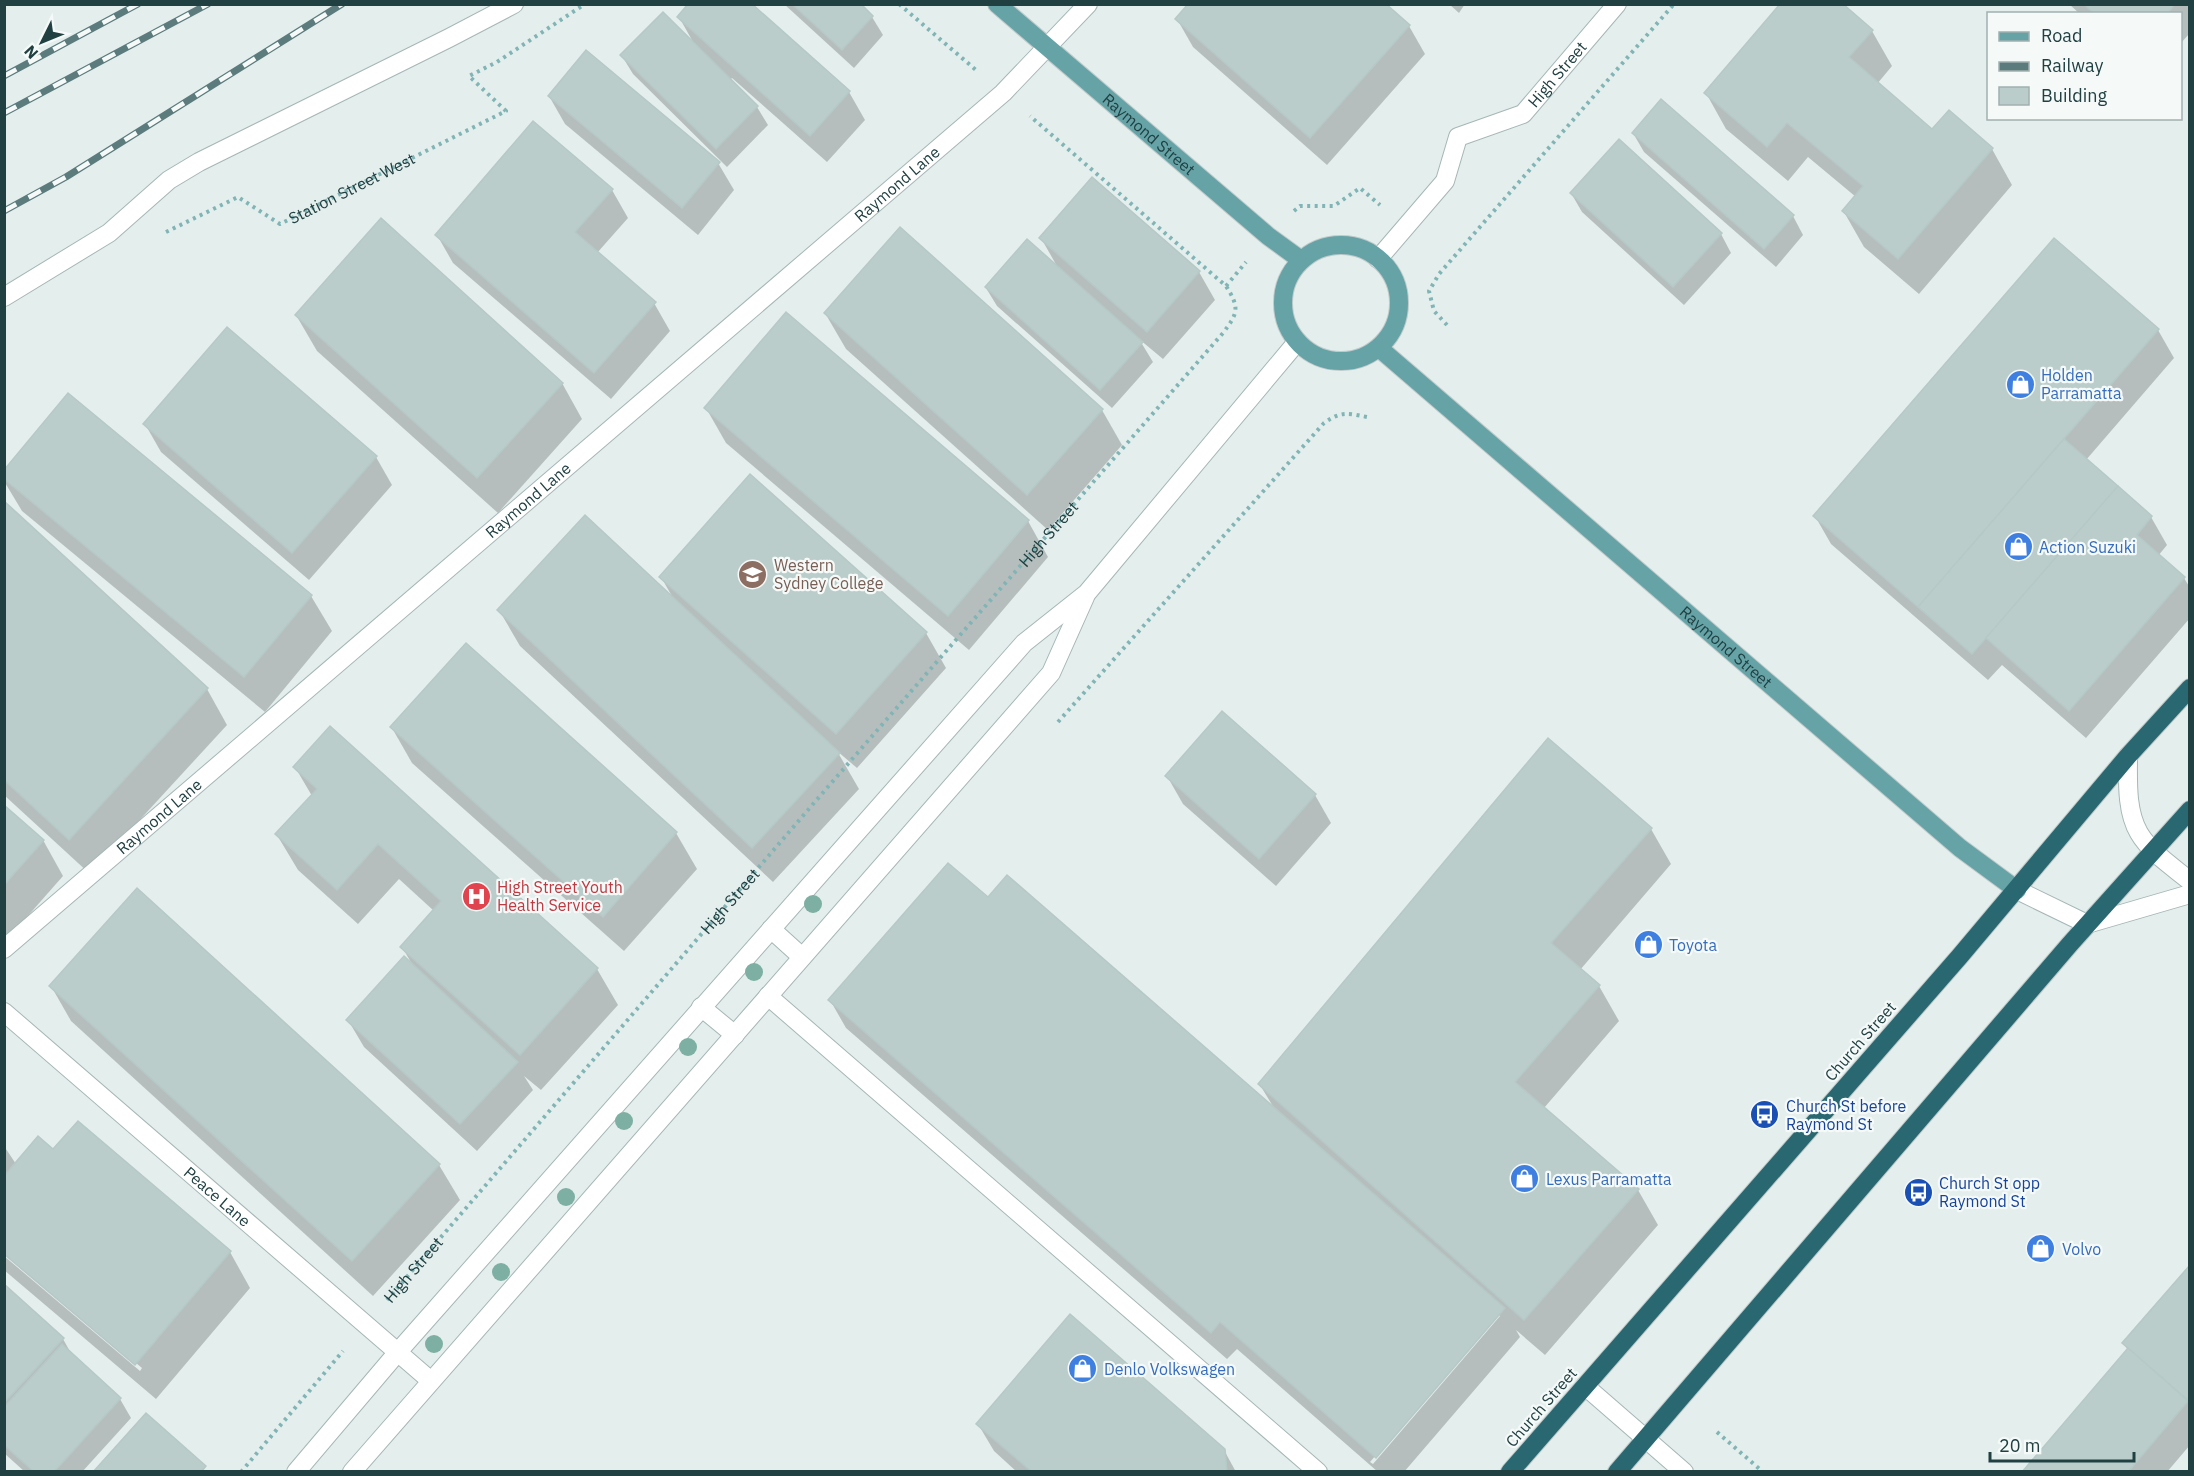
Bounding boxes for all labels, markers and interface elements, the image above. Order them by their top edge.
north arrow [12,12,72,72]
legend [1987,12,2182,120]
text: Road [2041,24,2082,47]
street label: High Street [1523,37,1591,111]
text: N [20,41,42,63]
text: Railway [2041,54,2103,77]
text: Building [2041,84,2108,107]
street label: Raymond Street [1099,89,1199,179]
street label: Raymond Lane [850,142,944,226]
street label: Station Street West [285,148,418,228]
place label: Holden Parramatta [2041,365,2122,403]
shop icon: Holden Parramatta [2004,368,2036,400]
street label: Raymond Lane [481,458,575,542]
street label: High Street [1014,497,1082,571]
shop icon: Action Suzuki [2002,531,2034,563]
place label: Action Suzuki [2039,537,2136,557]
place label: Western Sydney College [774,555,884,593]
school or university icon: Western Sydney College [737,558,769,590]
street label: Raymond Street [1676,601,1776,692]
street label: Raymond Lane [112,774,206,858]
street label: High Street [696,864,764,938]
place label: High Street Youth Health Service [497,877,623,915]
hospital icon: High Street Youth Health Service [460,880,492,912]
shop icon: Toyota [1632,929,1664,961]
place label: Toyota [1669,935,1717,955]
street label: Church Street [1820,997,1900,1085]
place label: Church St before Raymond St [1786,1096,1906,1134]
bus stop icon: Church St before Raymond St [1749,1099,1781,1131]
street label: Peace Lane [180,1162,255,1231]
shop icon: Lexus Parramatta [1509,1163,1541,1195]
place label: Lexus Parramatta [1546,1169,1672,1189]
place label: Church St opp Raymond St [1939,1173,2040,1211]
bus stop icon: Church St opp Raymond St [1902,1176,1934,1208]
street label: High Street [379,1233,447,1307]
shop icon: Volvo [2025,1233,2057,1265]
place label: Volvo [2062,1239,2101,1259]
shop icon: Denlo Volkswagen [1067,1353,1099,1385]
place label: Denlo Volkswagen [1104,1359,1235,1379]
street label: Church Street [1501,1363,1581,1451]
scale bar [1990,1425,2134,1463]
text: 20 m [1999,1434,2041,1457]

